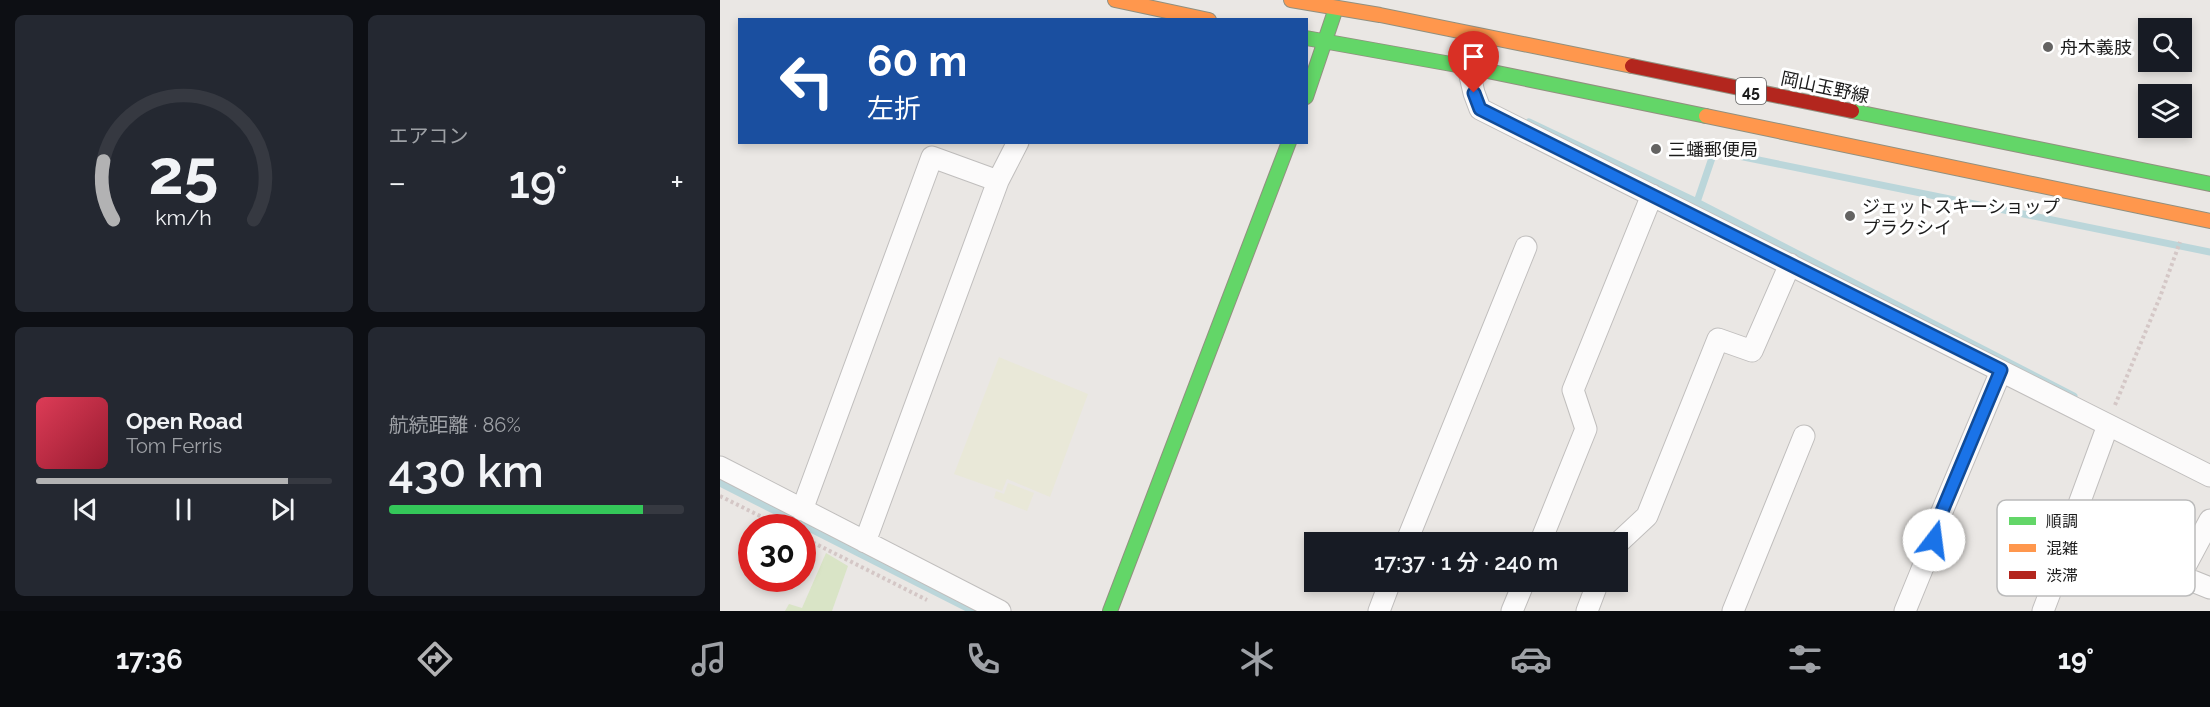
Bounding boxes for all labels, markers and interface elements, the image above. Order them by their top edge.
map controls [2138,18,2192,138]
button: search [2138,18,2192,72]
pin [1448,31,1499,93]
text: 60 m [867,37,967,86]
place label: 舟木義肢 [2060,37,2132,58]
icon: arrive [1457,40,1490,73]
marker: 舟木義肢 [2041,40,2055,54]
icon: left [768,42,846,120]
street label: 岡山玉野線 [1779,67,1871,107]
road number: 45 [1736,78,1766,104]
button: layers [2138,84,2192,138]
text: 左折 [867,93,921,124]
text: エアコン [389,124,469,148]
text: 25 [149,135,219,209]
place label: 三蟠郵便局 [1668,139,1758,160]
marker: 三蟠郵便局 [1649,142,1663,156]
text: 19° [509,156,568,209]
text: − [389,163,406,202]
text: + [670,163,684,202]
place label: ジェットスキーショップ プラクシイ [1862,196,2060,238]
text: km/h [155,206,212,231]
marker: ジェットスキーショップ プラクシイ [1843,209,1857,223]
text: Open Road [126,408,243,434]
text: 航続距離 · 86% [389,413,521,437]
text: Tom Ferris [126,434,222,458]
text: 430 km [389,445,544,498]
icon: previous [69,493,102,526]
icon: pause [167,493,200,526]
icon: next [266,493,299,526]
legend [1997,500,2195,596]
position arrow [1902,508,1966,572]
text: 順調 [2046,512,2078,531]
speed limit sign: 30 [738,514,816,592]
text: 混雑 [2046,539,2078,558]
text: 17:37 · 1 分 · 240 m [1374,549,1558,575]
text: 渋滞 [2046,566,2078,585]
icon: directions [414,638,456,680]
icon: music [688,638,730,680]
icon: phone [962,638,1004,680]
icon: climate [1236,638,1278,680]
icon: car [1510,638,1552,680]
icon: filters [1784,638,1826,680]
text: 17:36 [116,644,183,675]
text: 19° [2058,644,2094,675]

